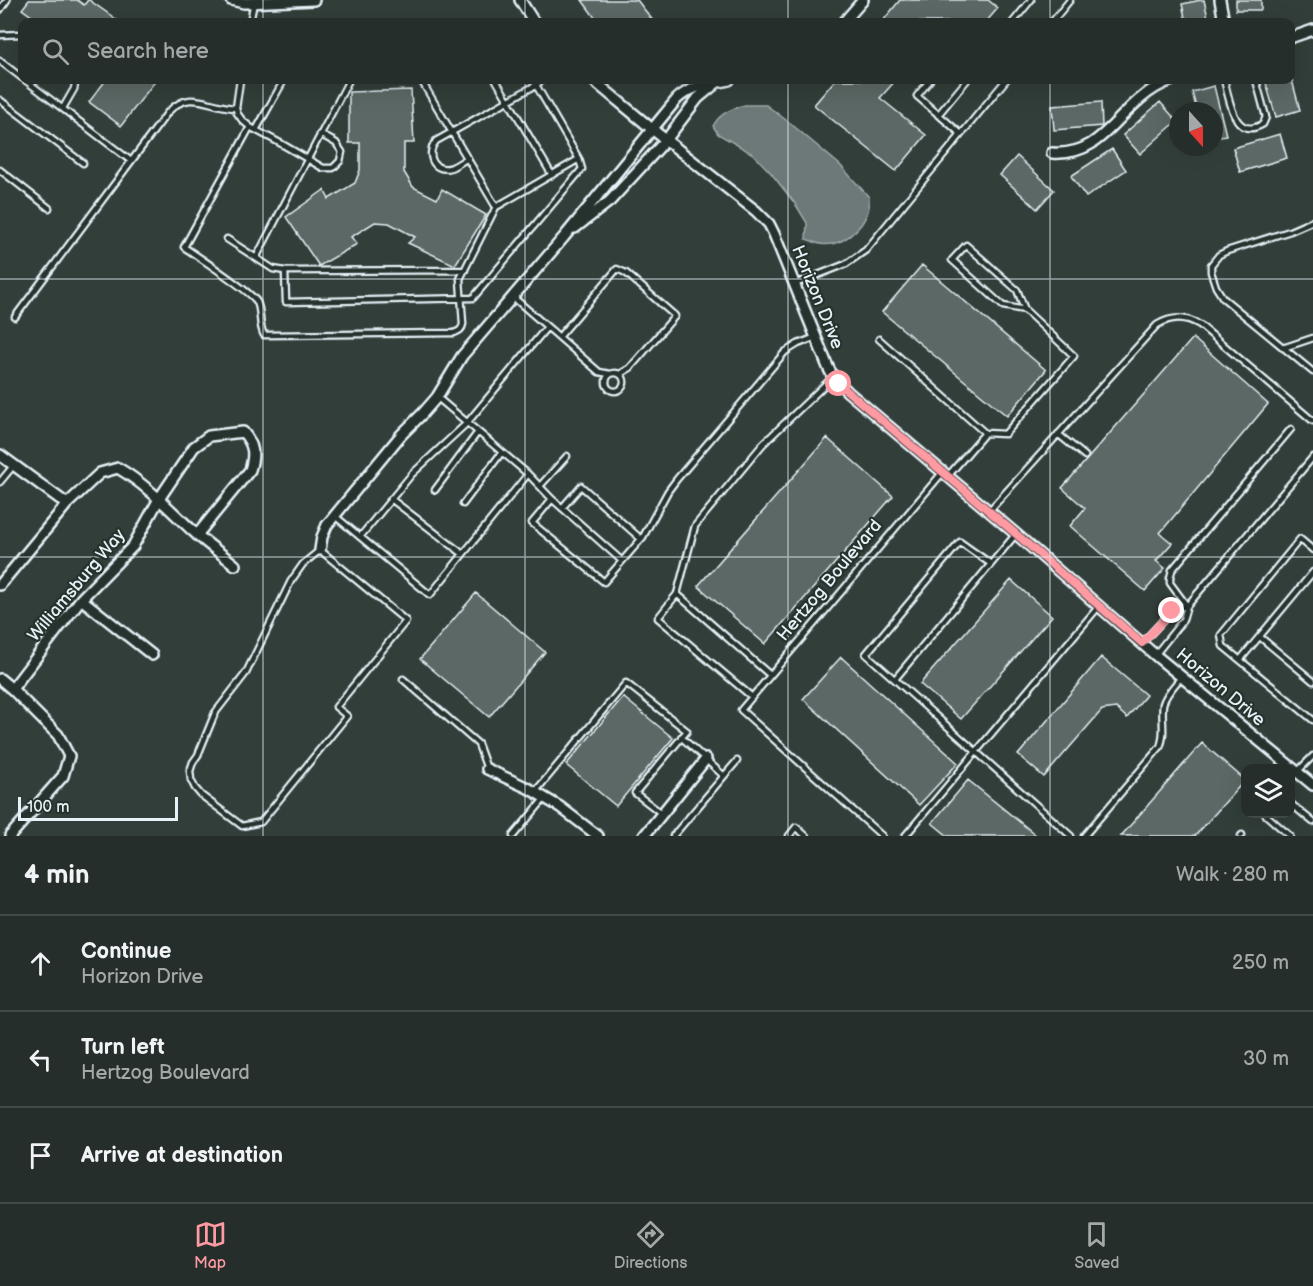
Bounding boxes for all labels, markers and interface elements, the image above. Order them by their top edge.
search box [18,18,1295,84]
icon: search [39,35,72,68]
text: Search here [87,38,209,65]
north arrow [1169,102,1223,156]
street label: Horizon Drive [787,242,848,352]
route start [825,370,851,396]
street label: Hertzog Boulevard [773,515,886,645]
street label: Williamsburg Way [23,524,130,646]
route end [1158,597,1184,623]
street label: Horizon Drive [1172,644,1270,731]
map controls [1241,764,1295,818]
button: layers [1241,764,1295,818]
scale bar [18,794,178,822]
text: 100 m [27,798,70,817]
text: 4 min [24,860,89,891]
text: Walk · 280 m [1176,863,1289,887]
text: Continue [81,938,171,965]
icon: ahead [24,947,57,980]
text: 250 m [1232,951,1289,975]
text: Horizon Drive [81,965,203,989]
text: Turn left [81,1034,165,1061]
icon: left [24,1043,57,1076]
text: 30 m [1243,1047,1289,1071]
text: Hertzog Boulevard [81,1061,250,1085]
icon: arrive [24,1139,57,1172]
text: Arrive at destination [81,1142,283,1169]
tab: Map [194,1218,227,1273]
tab: Directions [614,1218,687,1273]
tab: Saved [1074,1218,1119,1273]

